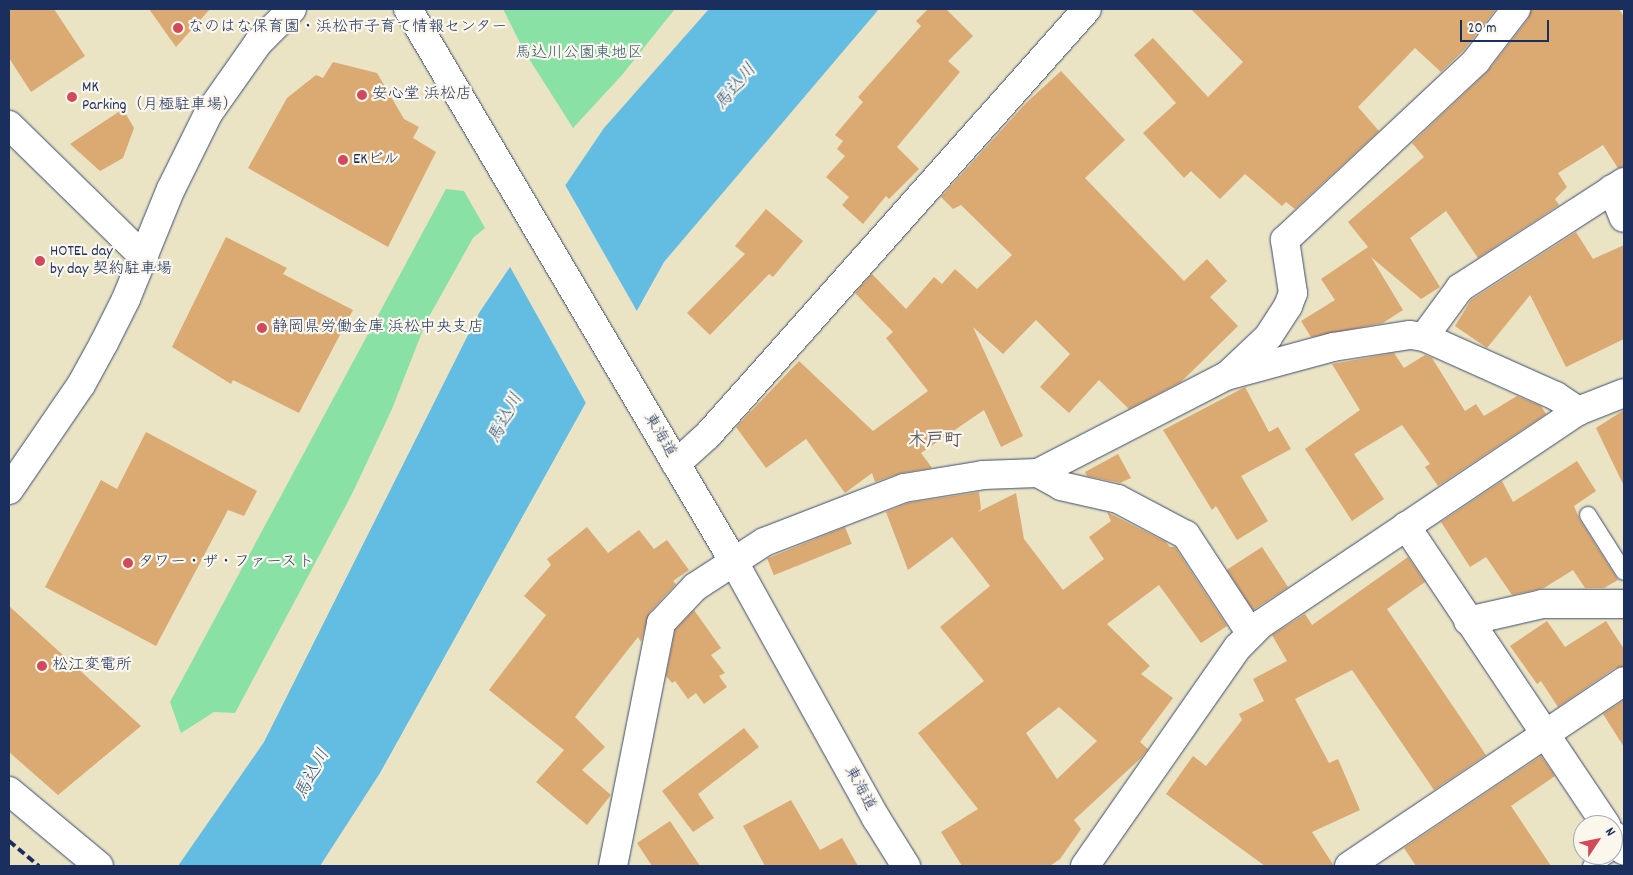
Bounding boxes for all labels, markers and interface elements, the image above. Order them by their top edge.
scale bar [1463,10,1552,42]
place label: なのはな保育園・浜松市子育て情報センター [188,18,508,38]
text: 20 m [1468,18,1496,40]
marker: なのはな保育園・浜松市子育て情報センター [172,22,184,34]
park label: 馬込川公園東地区 [515,44,643,64]
water label: 馬込川 [711,60,763,116]
place label: MK Parking（月極駐車場） [82,78,239,116]
place label: 安心堂 浜松店 [372,85,472,105]
marker: 安心堂 浜松店 [356,89,368,101]
marker: MK Parking（月極駐車場） [66,91,78,103]
place label: EKビル [353,150,400,170]
marker: EKビル [337,154,349,166]
place label: HOTEL day by day 契約駐車場 [50,242,172,280]
marker: HOTEL day by day 契約駐車場 [34,255,46,267]
place label: 静岡県労働金庫 浜松中央支店 [272,318,484,338]
marker: 静岡県労働金庫 浜松中央支店 [256,322,268,334]
water label: 馬込川 [485,390,529,448]
street label: 東海道 [638,410,680,462]
district label: 木戸町 [908,431,962,453]
place label: タワー・ザ・ファースト [138,553,314,573]
marker: タワー・ザ・ファースト [122,557,134,569]
place label: 松江変電所 [52,656,132,676]
marker: 松江変電所 [36,660,48,672]
water label: 馬込川 [292,746,336,804]
street label: 東海道 [839,763,879,815]
north arrow [1573,815,1623,865]
text: N [1599,824,1620,841]

